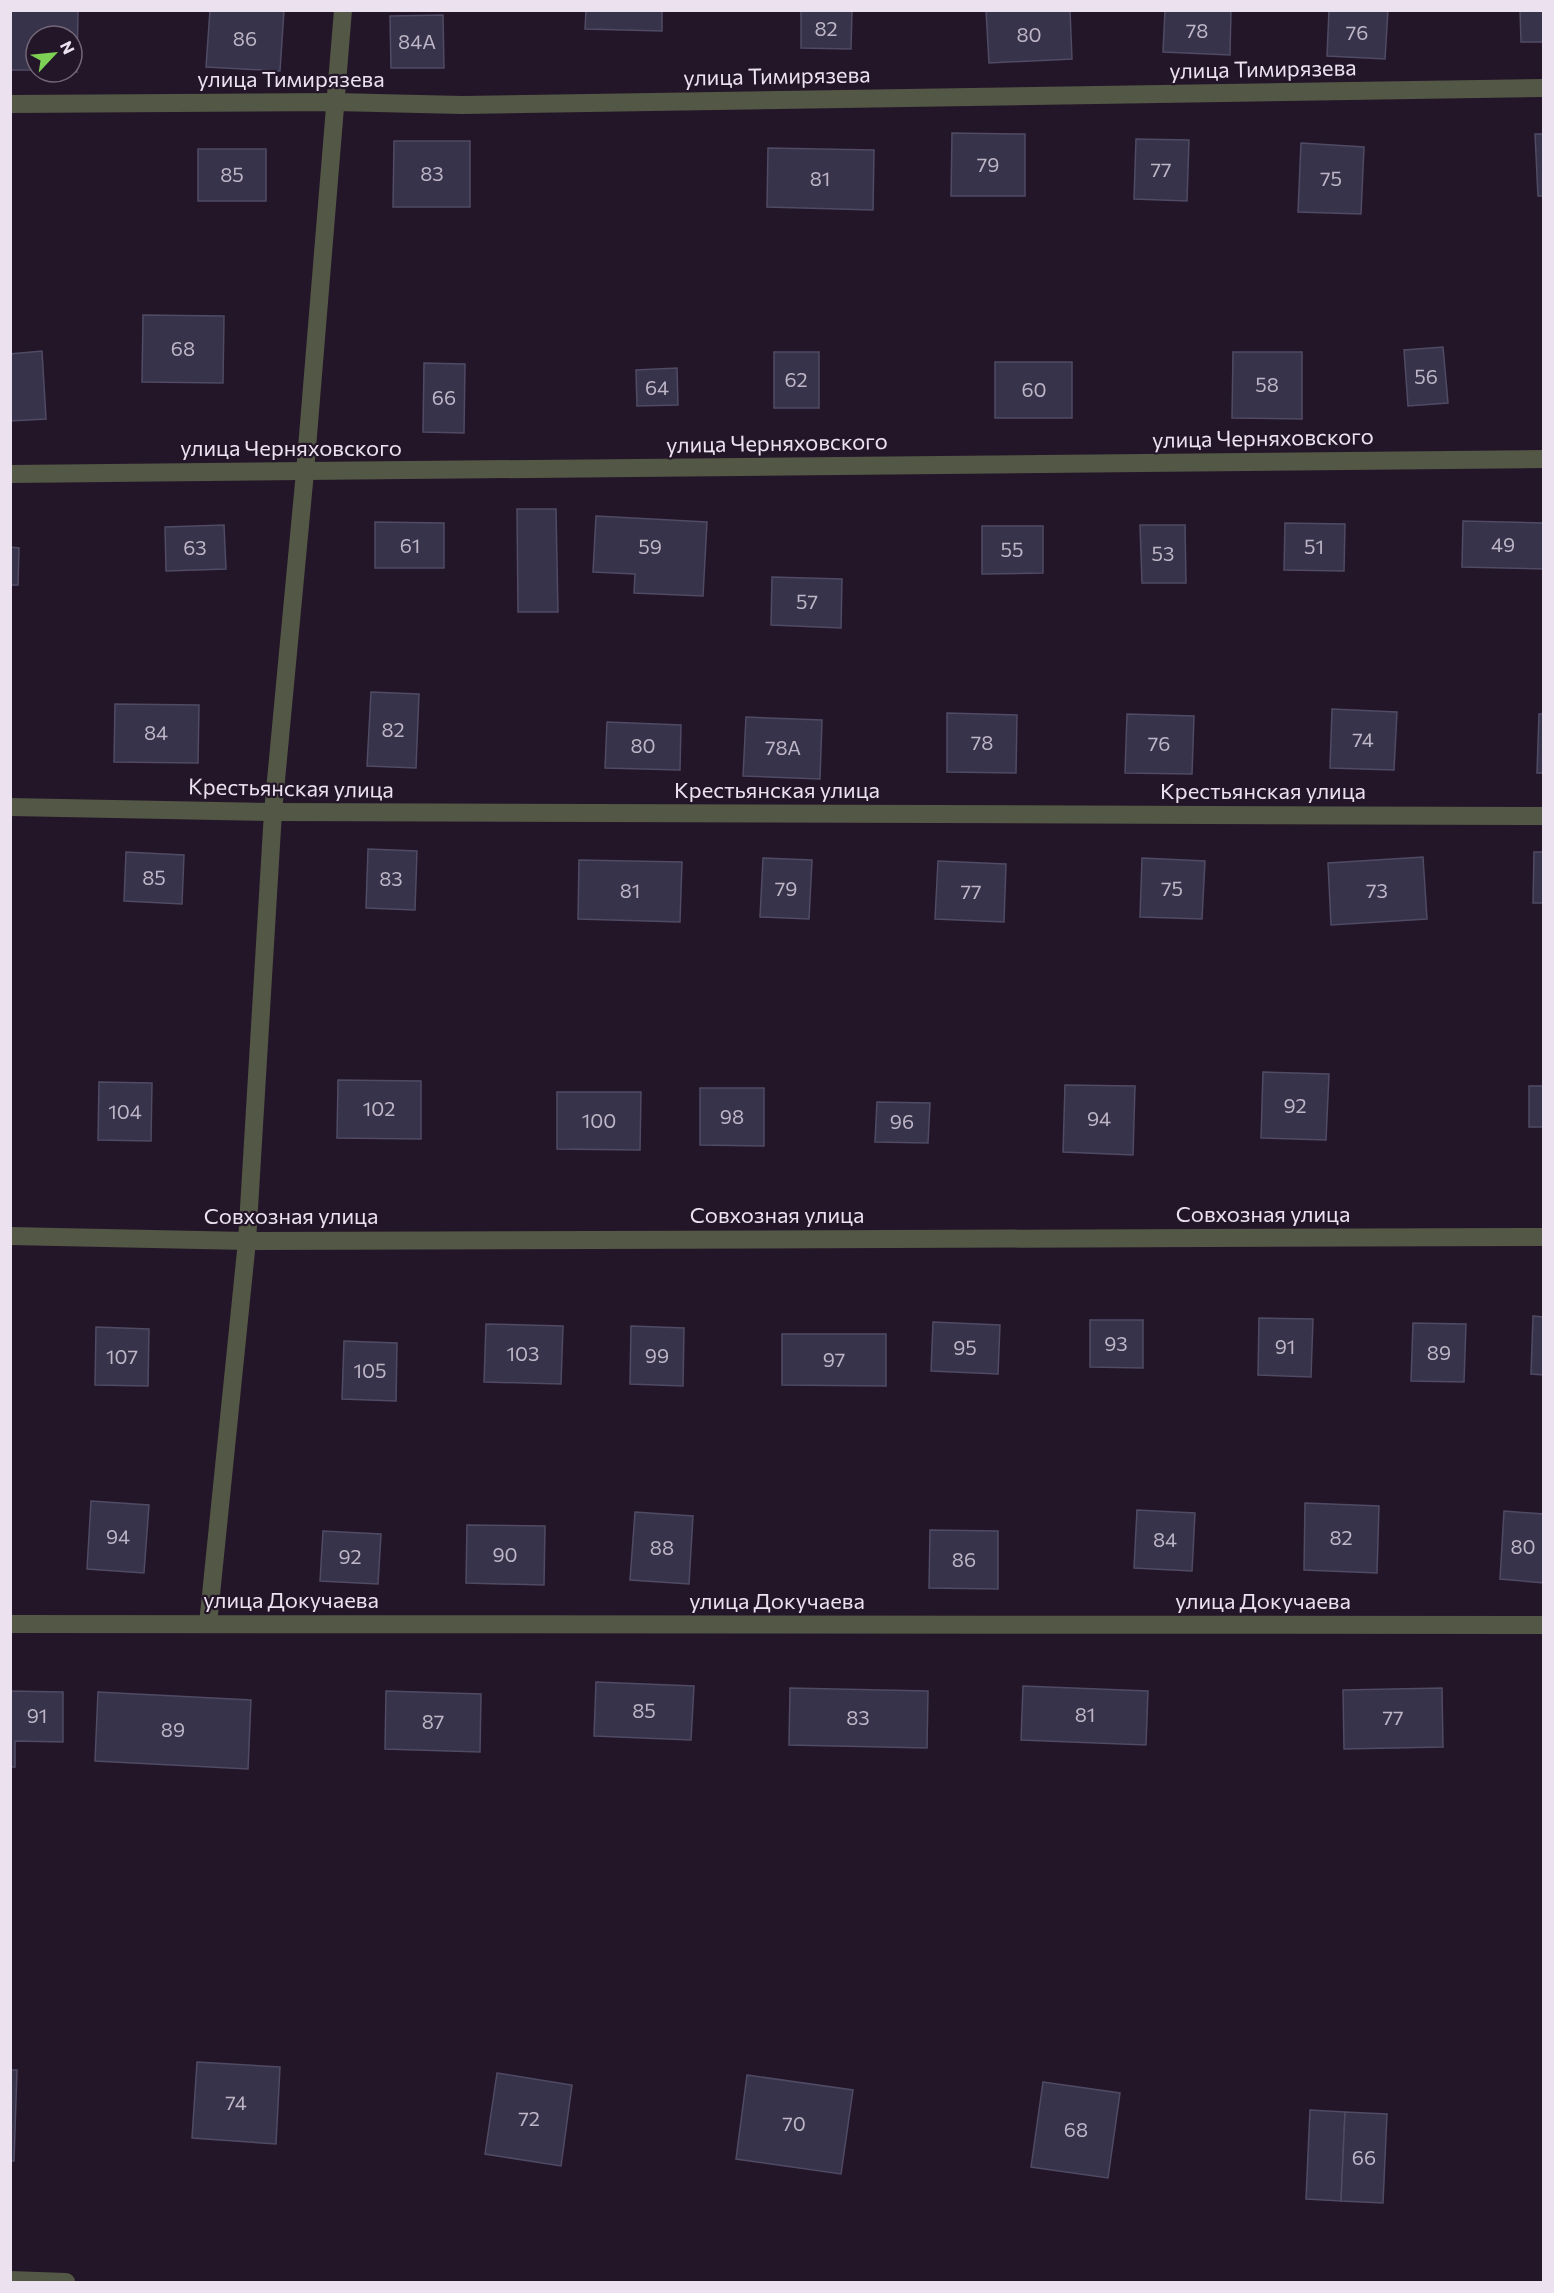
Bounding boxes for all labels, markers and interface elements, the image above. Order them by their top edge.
house number: 82 [814,16,838,40]
house number: 78 [1186,18,1208,42]
house number: 76 [1346,20,1368,44]
house number: 80 [1016,22,1042,46]
north arrow [24,24,84,84]
house number: 86 [233,26,257,50]
house number: 84А [398,29,436,53]
text: N [57,38,79,57]
street label: улица Тимирязева [1169,53,1357,84]
street label: улица Тимирязева [683,60,871,91]
street label: улица Тимирязева [197,65,385,92]
house number: 79 [977,152,999,176]
house number: 77 [1150,157,1172,181]
house number: 83 [420,161,444,185]
house number: 85 [220,162,244,186]
house number: 81 [810,166,830,190]
house number: 75 [1320,166,1342,190]
house number: 68 [171,336,195,360]
house number: 56 [1414,364,1438,388]
house number: 62 [784,367,808,391]
house number: 58 [1255,372,1279,396]
house number: 64 [645,375,669,399]
house number: 60 [1021,377,1047,401]
house number: 66 [432,385,456,409]
street label: улица Черняховского [1152,422,1374,453]
street label: улица Черняховского [666,427,888,458]
street label: улица Черняховского [180,434,402,461]
house number: 49 [1491,532,1515,556]
house number: 61 [400,533,420,557]
house number: 59 [638,534,662,558]
house number: 51 [1304,534,1324,558]
house number: 63 [183,535,207,559]
house number: 55 [1001,537,1023,561]
house number: 53 [1152,541,1174,565]
house number: 57 [796,589,818,613]
house number: 82 [381,717,405,741]
house number: 84 [144,720,168,744]
house number: 74 [1352,727,1374,751]
house number: 78 [971,730,993,754]
house number: 76 [1148,731,1170,755]
house number: 80 [630,733,656,757]
house number: 78А [765,735,801,759]
street label: Крестьянская улица [188,772,394,803]
street label: Крестьянская улица [674,776,880,803]
street label: Крестьянская улица [1160,777,1366,804]
house number: 85 [142,865,166,889]
house number: 83 [379,866,403,890]
house number: 79 [775,876,797,900]
house number: 75 [1161,876,1183,900]
house number: 81 [620,878,640,902]
house number: 73 [1366,878,1388,902]
house number: 77 [960,879,982,903]
house number: 92 [1283,1093,1307,1117]
house number: 102 [363,1096,395,1120]
house number: 104 [108,1099,142,1123]
house number: 98 [720,1104,744,1128]
house number: 94 [1087,1106,1111,1130]
house number: 100 [582,1108,616,1132]
house number: 96 [890,1109,914,1133]
street label: Совхозная улица [1176,1200,1350,1227]
street label: Совхозная улица [690,1201,864,1228]
street label: Совхозная улица [204,1202,378,1229]
house number: 93 [1104,1331,1128,1355]
house number: 91 [1275,1334,1295,1358]
house number: 95 [953,1335,977,1359]
house number: 89 [1427,1340,1451,1364]
house number: 103 [507,1341,539,1365]
house number: 99 [645,1343,669,1367]
house number: 107 [106,1344,138,1368]
house number: 97 [823,1347,845,1371]
house number: 105 [353,1358,387,1382]
house number: 94 [106,1524,130,1548]
house number: 82 [1329,1525,1353,1549]
house number: 84 [1153,1527,1177,1551]
house number: 80 [1510,1534,1536,1558]
house number: 88 [650,1535,674,1559]
house number: 90 [492,1542,518,1566]
house number: 92 [338,1544,362,1568]
house number: 86 [952,1547,976,1571]
street label: улица Докучаева [203,1586,379,1613]
street label: улица Докучаева [689,1587,865,1614]
street label: улица Докучаева [1175,1587,1351,1614]
house number: 85 [632,1698,656,1722]
house number: 81 [1075,1702,1095,1726]
house number: 91 [27,1703,47,1727]
house number: 83 [846,1705,870,1729]
house number: 77 [1382,1705,1404,1729]
house number: 87 [422,1709,444,1733]
house number: 89 [161,1717,185,1741]
house number: 74 [225,2090,247,2114]
house number: 72 [518,2106,540,2130]
house number: 70 [782,2111,806,2135]
house number: 68 [1064,2117,1088,2141]
house number: 66 [1352,2145,1376,2169]

